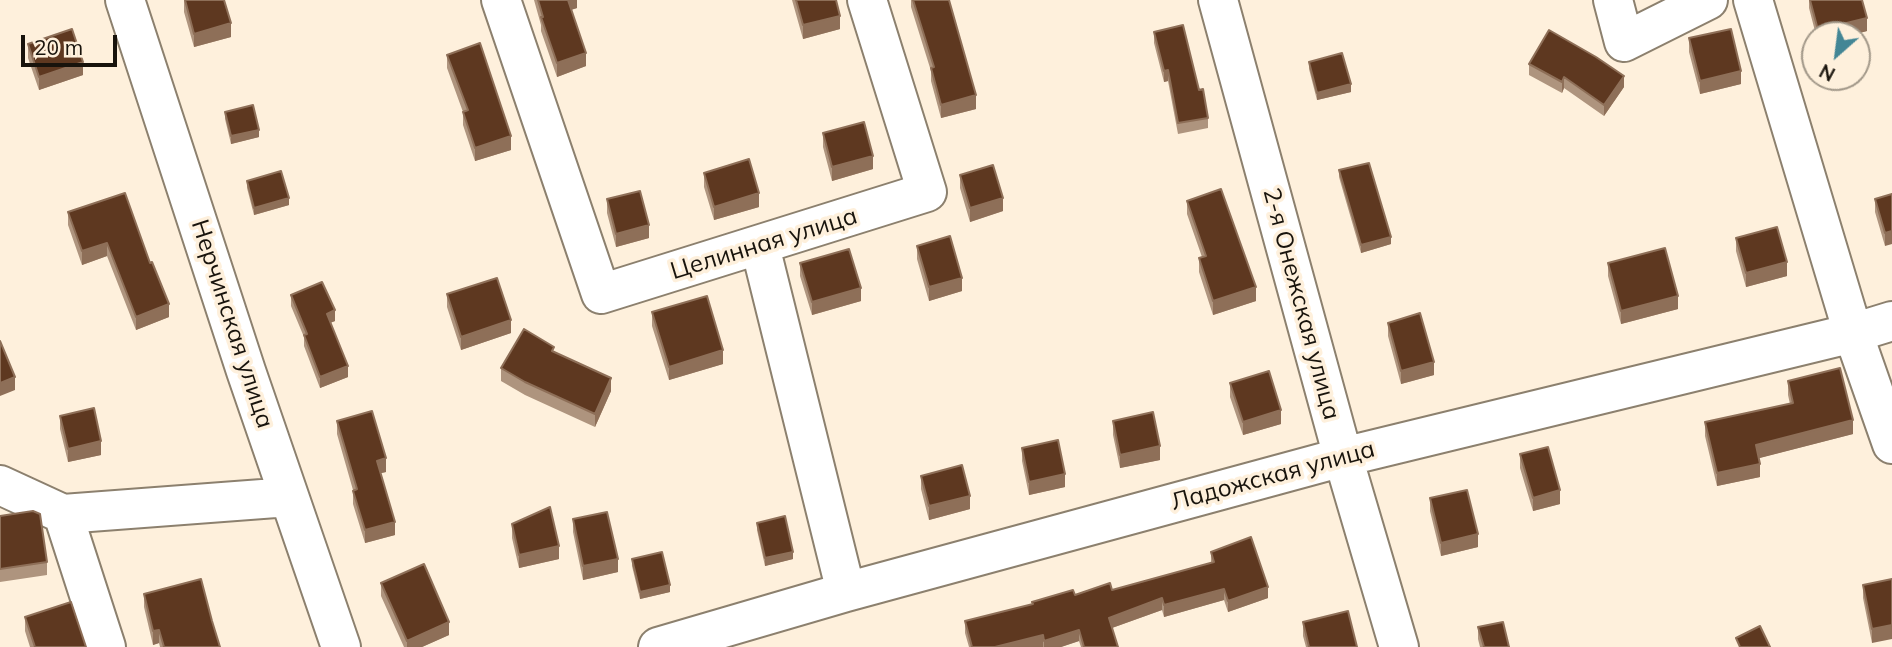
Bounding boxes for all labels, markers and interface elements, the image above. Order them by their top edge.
scale bar [24,21,121,65]
north arrow [1801,21,1871,91]
text: 20 m [34,34,83,60]
text: N [1815,59,1839,87]
street label: 2-я Онежская улица [1256,185,1346,423]
street label: Целинная улица [667,202,861,286]
street label: Нерчинская улица [185,216,279,432]
street label: Ладожская улица [1168,435,1378,517]

